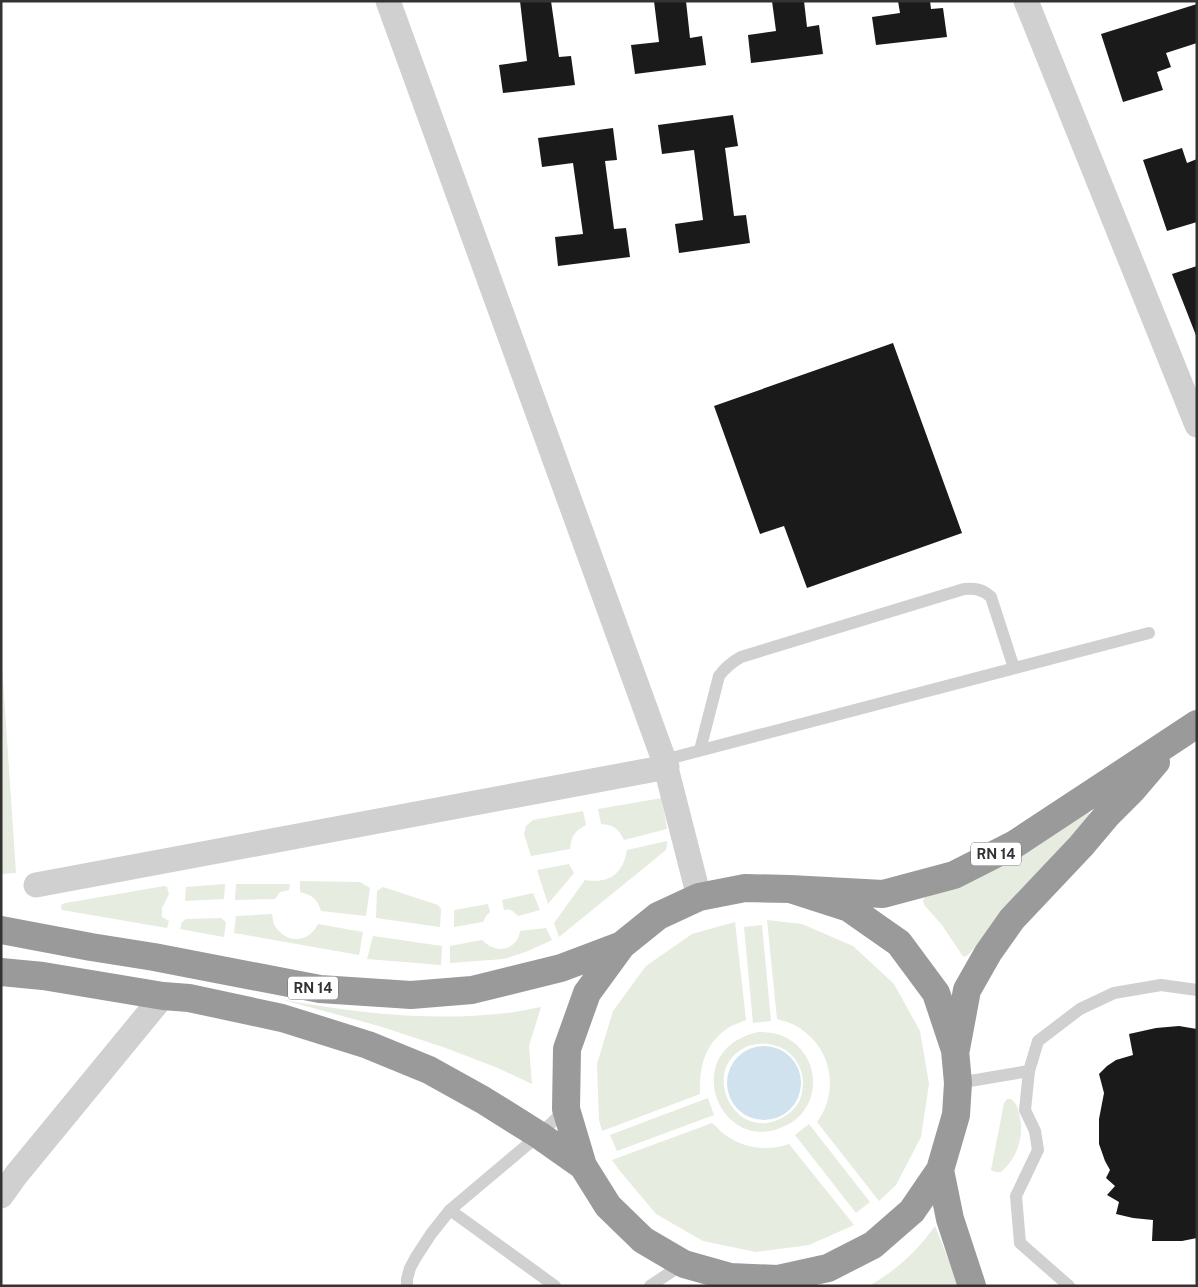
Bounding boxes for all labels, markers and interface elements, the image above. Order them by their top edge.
road number: RN 14 [971,842,1021,866]
road number: RN 14 [288,976,338,1000]

